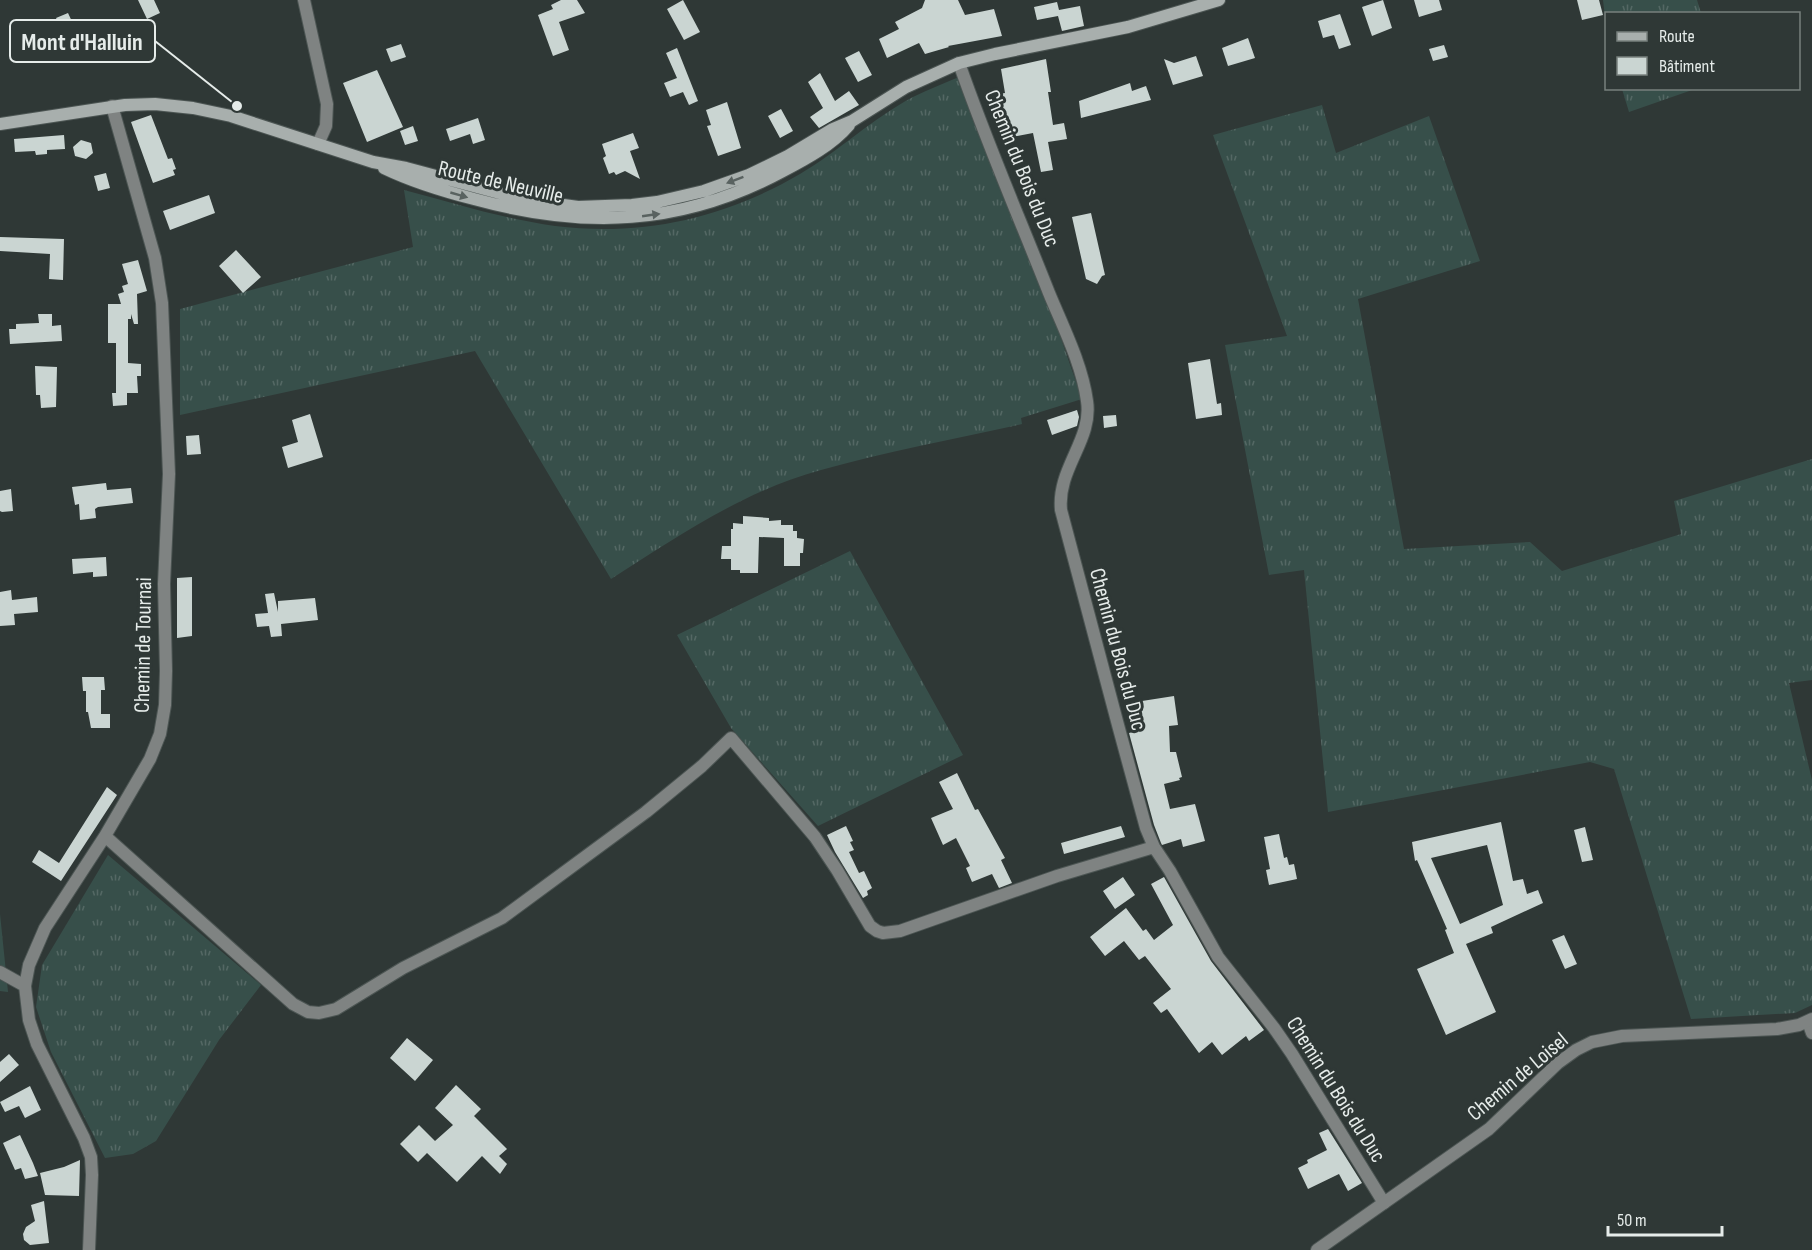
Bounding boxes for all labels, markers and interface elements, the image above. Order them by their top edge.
legend [1605,12,1800,90]
callout: Mont d'Halluin [10,20,155,62]
text: Route [1659,26,1695,47]
text: Mont d'Halluin [21,28,143,57]
text: Bâtiment [1659,56,1715,77]
street label: Chemin du Bois du Duc [978,86,1065,251]
street label: Route de Neuville [436,155,566,210]
one-way arrow [726,176,744,186]
one-way arrow [450,191,468,200]
one-way arrow [642,210,661,219]
street label: Chemin du Bois du Duc [1083,565,1152,734]
street label: Chemin de Tournai [129,577,158,713]
street label: Chemin du Bois du Duc [1280,1012,1391,1168]
street label: Chemin de Loisel [1462,1027,1574,1127]
scale bar [1608,1199,1722,1237]
text: 50 m [1617,1210,1647,1231]

